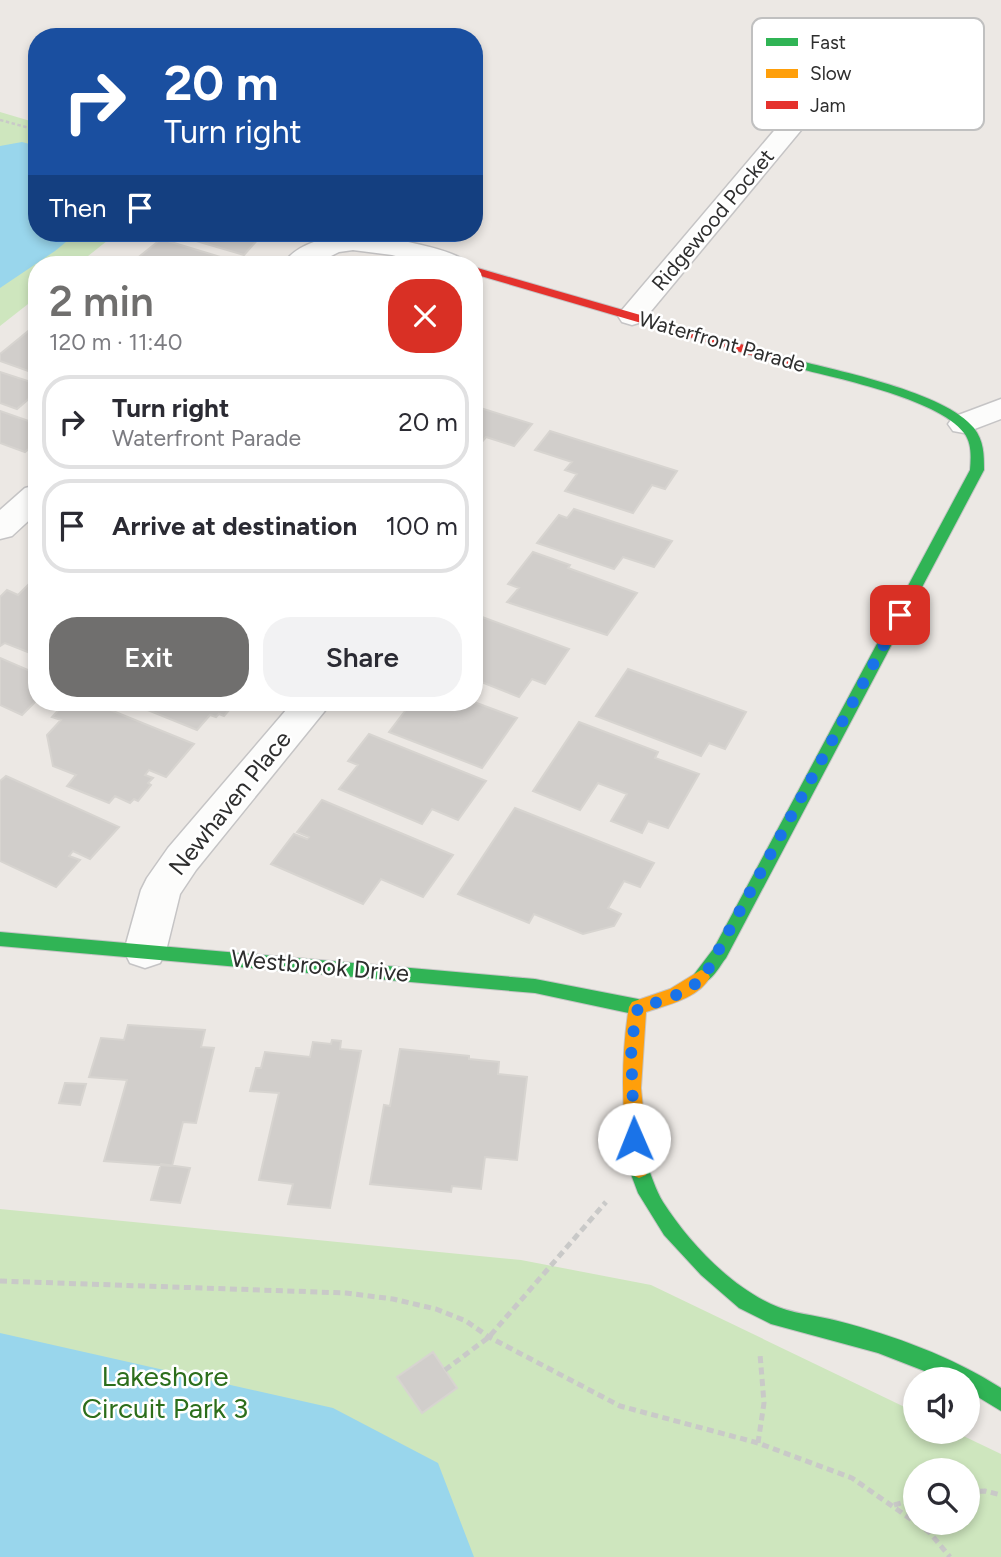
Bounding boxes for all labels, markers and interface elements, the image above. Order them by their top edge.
legend [752,18,984,130]
text: Fast [810,31,846,54]
text: 20 m [164,53,279,112]
icon: right [49,56,140,147]
text: Slow [810,62,852,85]
text: Jam [810,94,846,117]
text: Turn right [164,113,302,151]
street label: Ridgewood Pocket [646,144,779,295]
icon: arrive [121,189,159,227]
text: Then [49,192,107,224]
text: 2 min [49,276,154,327]
button: close [388,279,462,353]
street label: Waterfront Parade [636,306,809,377]
text: 120 m · 11:40 [49,328,182,356]
text: Turn right [112,392,229,424]
icon: right [53,403,91,441]
text: 20 m [398,406,458,438]
text: Waterfront Parade [112,424,301,452]
icon: arrive [53,507,91,545]
text: Arrive at destination [112,510,357,542]
text: 100 m [385,510,458,542]
pin [870,585,930,645]
icon: arrive [881,596,919,634]
button: Exit [49,617,249,697]
button: Share [263,617,462,697]
street label: Newhaven Place [162,724,297,881]
street label: Westbrook Drive [230,943,410,988]
position arrow [597,1102,671,1176]
park label: Lakeshore Circuit Park 3 [82,1359,248,1425]
map controls [903,1367,980,1535]
button: sound [903,1367,980,1444]
button: search [903,1458,980,1535]

